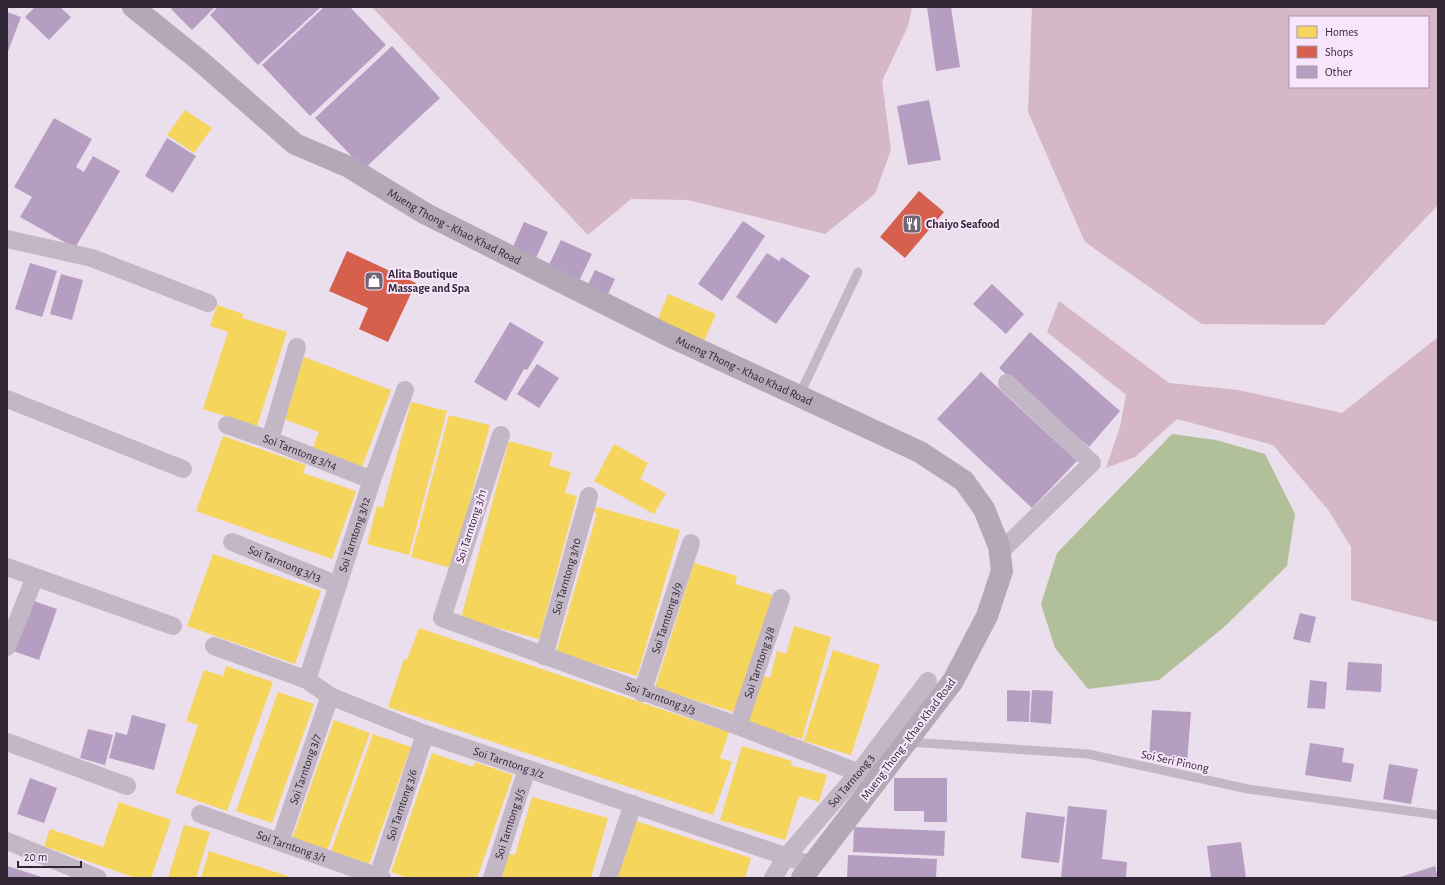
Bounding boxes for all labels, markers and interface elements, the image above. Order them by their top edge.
legend [1289,16,1429,88]
text: Homes [1325,26,1358,38]
text: Shops [1325,46,1353,58]
text: Other [1325,66,1352,78]
street label: Mueng Thong - Khao Khad Road [386,186,523,267]
restaurant icon: Chaiyo Seafood [901,213,923,235]
place label: Chaiyo Seafood [926,218,1000,231]
place label: Alita Boutique Massage and Spa [388,268,470,294]
shop icon: Alita Boutique Massage and Spa [363,270,385,292]
street label: Mueng Thong - Khao Khad Road [674,334,815,408]
street label: Soi Tarntong 3/14 [262,432,339,472]
street label: Soi Tarntong 3/11 [453,488,489,564]
street label: Soi Tarntong 3/12 [336,495,372,574]
street label: Soi Tarntong 3/10 [550,536,583,616]
street label: Soi Tarntong 3/13 [246,543,323,584]
street label: Soi Tarntong 3/9 [649,580,684,655]
street label: Soi Tarntong 3/8 [742,625,777,700]
street label: Mueng Thong - Khao Khad Road [858,676,958,802]
street label: Soi Tarntong 3/3 [624,679,697,716]
street label: Soi Tarntong 3/7 [287,732,323,806]
street label: Soi Tarntong 3/2 [472,745,547,780]
street label: Soi Seri Pinong [1140,748,1210,774]
street label: Soi Tarntong 3 [826,752,876,810]
street label: Soi Tarntong 3/6 [384,767,419,842]
street label: Soi Tarntong 3/5 [492,787,526,861]
street label: Soi Tarntong 3/1 [255,828,328,864]
scale bar [18,843,81,869]
text: 20 m [24,851,47,863]

